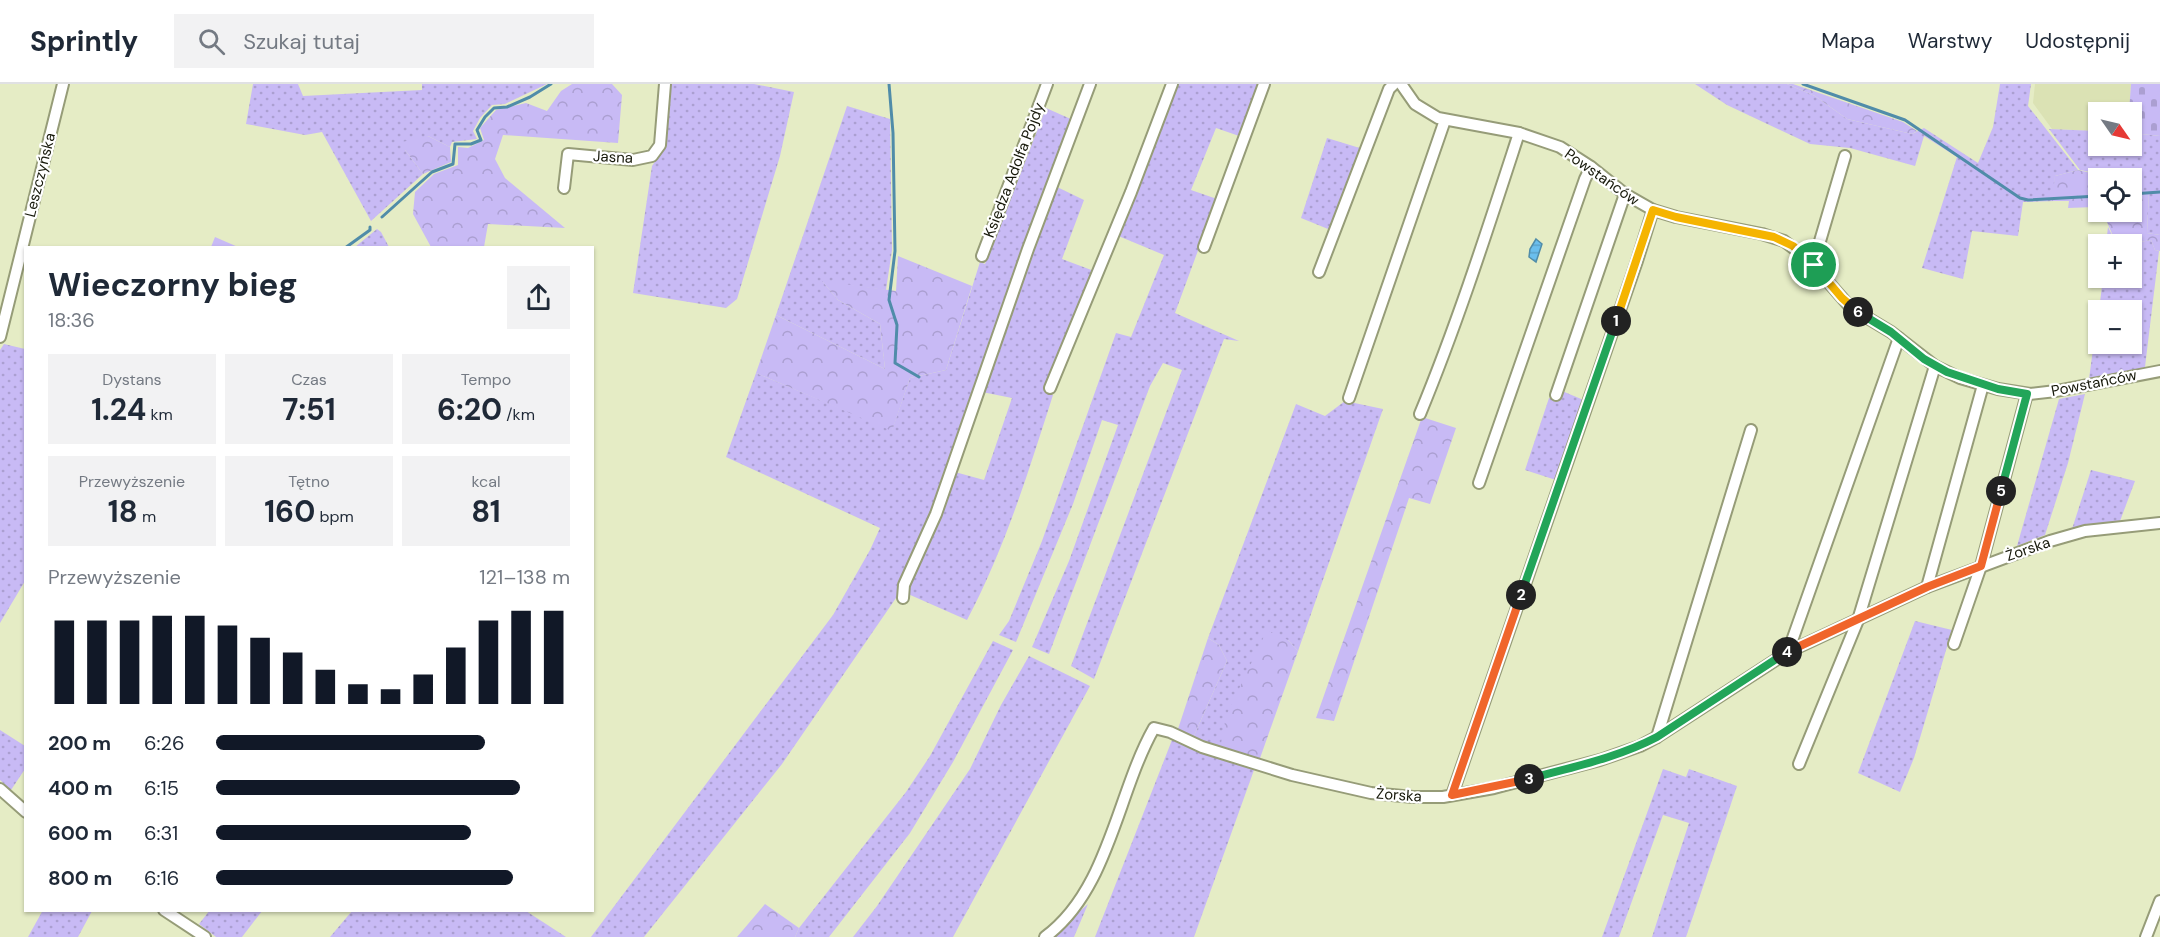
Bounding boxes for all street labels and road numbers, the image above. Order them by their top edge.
street label: Księdza Adolfa Pojdy [979,99,1049,241]
street label: Leszczyńska [20,131,60,219]
street label: Powstańców [1561,144,1644,210]
street label: Jasna [593,146,633,168]
street label: Powstańców [2049,365,2139,401]
street label: Żorska [2003,532,2053,566]
street label: Żorska [1375,783,1423,807]

